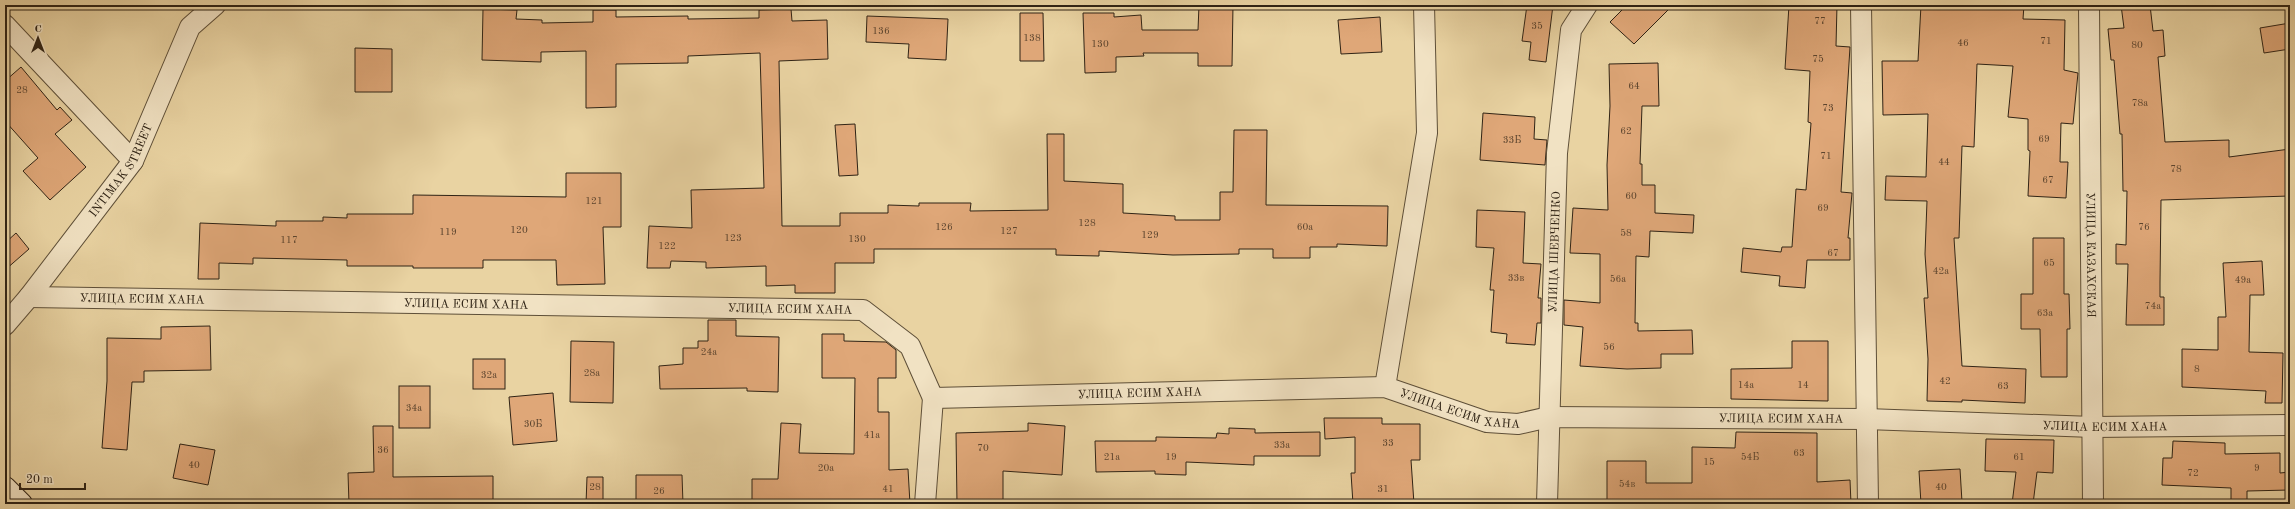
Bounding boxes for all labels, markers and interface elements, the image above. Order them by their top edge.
house number: 77 [1814,16,1826,26]
north arrow [18,18,58,58]
house number: 35 [1531,21,1543,31]
text: С [34,24,42,35]
house number: 136 [872,26,890,36]
house number: 138 [1023,33,1041,43]
house number: 71 [2040,36,2052,46]
house number: 46 [1957,38,1969,48]
house number: 130 [1091,39,1109,49]
house number: 80 [2131,40,2143,50]
house number: 75 [1812,54,1824,64]
house number: 64 [1628,81,1640,91]
house number: 28 [16,85,28,95]
house number: 78а [2132,98,2148,108]
house number: 73 [1822,103,1834,113]
street label: INTIMAK STREET [87,122,155,220]
house number: 62 [1620,126,1632,136]
house number: 69 [2038,134,2050,144]
house number: 33Б [1503,135,1521,145]
house number: 71 [1820,151,1832,161]
house number: 44 [1938,157,1950,167]
house number: 78 [2170,164,2182,174]
house number: 67 [2042,175,2054,185]
street label: УЛИЦА ШЕВЧЕНКО [1547,191,1563,313]
house number: 60 [1625,191,1637,201]
street label: УЛИЦА КАЗАХСКАЯ [2084,192,2097,318]
house number: 121 [585,196,603,206]
house number: 69 [1817,203,1829,213]
house number: 128 [1078,218,1096,228]
house number: 126 [935,222,953,232]
house number: 60а [1297,222,1313,232]
house number: 76 [2138,222,2150,232]
house number: 120 [510,225,528,235]
house number: 127 [1000,226,1018,236]
house number: 119 [439,227,457,237]
house number: 58 [1620,228,1632,238]
house number: 129 [1141,230,1159,240]
house number: 123 [724,233,742,243]
house number: 130 [848,234,866,244]
house number: 117 [280,235,298,245]
house number: 122 [658,241,676,251]
house number: 67 [1827,248,1839,258]
house number: 65 [2043,258,2055,268]
house number: 42а [1933,266,1949,276]
house number: 33в [1508,273,1524,283]
house number: 56а [1610,274,1626,284]
house number: 49а [2235,275,2251,285]
street label: УЛИЦА ЕСИМ ХАНА [79,293,204,307]
street label: УЛИЦА ЕСИМ ХАНА [403,298,528,312]
house number: 74а [2145,301,2161,311]
street label: УЛИЦА ЕСИМ ХАНА [727,303,852,317]
house number: 63а [2037,308,2053,318]
house number: 56 [1603,342,1615,352]
house number: 24а [701,347,717,357]
house number: 8 [2194,364,2200,374]
house number: 28а [584,368,600,378]
house number: 32а [481,370,497,380]
house number: 42 [1939,376,1951,386]
house number: 14а [1738,380,1754,390]
house number: 14 [1797,380,1809,390]
house number: 63 [1997,381,2009,391]
street label: УЛИЦА ЕСИМ ХАНА [1077,386,1202,401]
street label: УЛИЦА ЕСИМ ХАНА [1398,388,1521,431]
house number: 34а [406,403,422,413]
street label: УЛИЦА ЕСИМ ХАНА [1719,413,1843,426]
house number: 30Б [524,419,542,429]
street label: УЛИЦА ЕСИМ ХАНА [2042,420,2167,434]
house number: 41а [864,430,880,440]
house number: 33 [1382,438,1394,448]
house number: 33а [1274,440,1290,450]
house number: 70 [977,443,989,453]
house number: 36 [377,445,389,455]
house number: 63 [1793,448,1805,458]
house number: 21а [1104,452,1120,462]
house number: 19 [1165,452,1177,462]
house number: 54Б [1741,452,1759,462]
house number: 61 [2013,452,2025,462]
house number: 15 [1703,457,1715,467]
house number: 40 [188,460,200,470]
house number: 20а [818,463,834,473]
house number: 9 [2254,463,2260,473]
scale bar [20,465,85,491]
house number: 72 [2187,468,2199,478]
text: 20 m [26,474,53,486]
house number: 54в [1619,479,1635,489]
house number: 28 [589,482,601,492]
house number: 40 [1935,482,1947,492]
house number: 41 [882,484,894,494]
house number: 31 [1377,484,1389,494]
house number: 26 [653,486,665,496]

